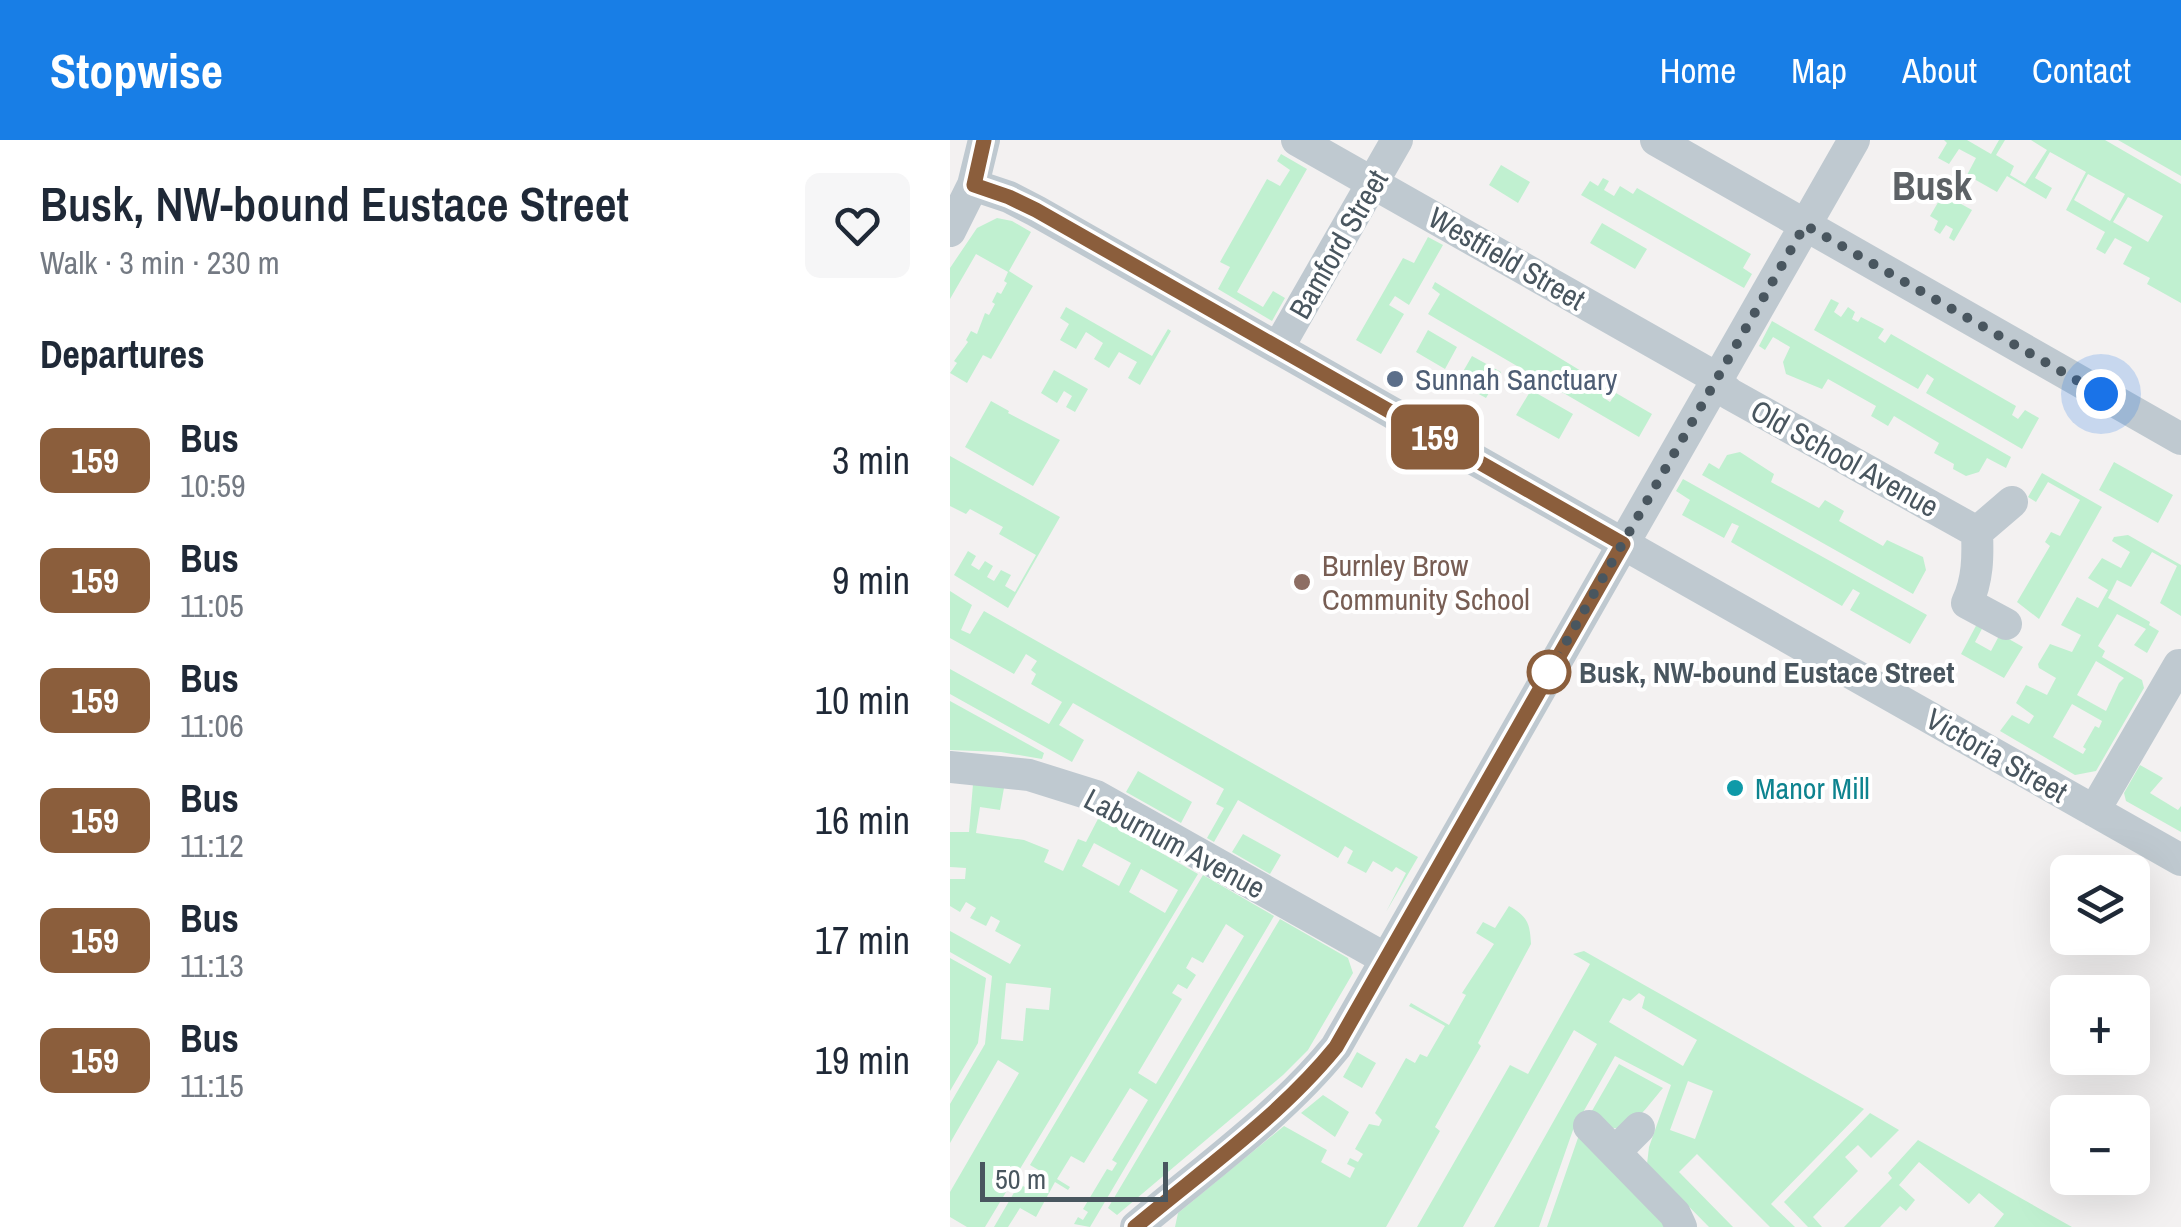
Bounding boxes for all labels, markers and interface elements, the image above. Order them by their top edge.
text: Stopwise [50,38,223,103]
text: Home [1660,47,1736,94]
text: Map [1791,47,1847,94]
text: About [1902,47,1977,94]
text: Contact [2032,47,2131,94]
district label: Busk [1892,159,1973,212]
street label: Bamford Street [1279,162,1397,326]
text: Busk, NW-bound Eustace Street [40,171,629,236]
button: heart [805,173,910,278]
street label: Westfield Street [1421,197,1593,319]
text: Walk · 3 min · 230 m [40,241,280,284]
text: Departures [40,329,205,380]
place label: Sunnah Sanctuary [1415,359,1618,399]
marker: Sunnah Sanctuary [1384,368,1406,390]
your location [2076,369,2126,419]
street label: Old School Avenue [1744,390,1946,526]
line badge: 159 [1378,404,1492,470]
text: Bus [180,413,239,464]
text: 159 [1411,414,1459,461]
text: 3 min [832,435,910,486]
text: 159 [71,437,119,484]
text: 10:59 [180,464,246,507]
text: Bus [180,533,239,584]
place label: Burnley Brow Community School [1322,545,1530,619]
text: 9 min [832,555,910,606]
text: 159 [71,557,119,604]
marker: Burnley Brow Community School [1291,571,1313,593]
text: 11:05 [180,584,244,627]
marker: Busk, NW-bound Eustace Street [1528,651,1570,693]
place label: Busk, NW-bound Eustace Street [1579,652,1954,692]
text: Bus [180,653,239,704]
text: 10 min [815,675,910,726]
text: 159 [71,677,119,724]
street label: Victoria Street [1919,698,2075,812]
text: 11:06 [180,704,244,747]
place label: Manor Mill [1755,768,1870,808]
text: Bus [180,773,239,824]
marker: Manor Mill [1724,777,1746,799]
street label: Laburnum Avenue [1078,779,1272,907]
text: 16 min [815,795,910,846]
text: 159 [71,797,119,844]
text: 11:12 [180,824,244,867]
map controls [2050,855,2150,1195]
button: layers [2050,855,2150,955]
text: Bus [180,893,239,944]
text: 17 min [815,915,910,966]
text: 159 [71,917,119,964]
text: 11:13 [180,944,244,987]
button: + [2050,975,2150,1075]
text: Bus [180,1013,239,1064]
text: 19 min [815,1035,910,1086]
text: 159 [71,1037,119,1084]
text: 11:15 [180,1064,244,1107]
button: − [2050,1095,2150,1195]
scale bar [980,1157,1168,1202]
text: 50 m [995,1160,1046,1198]

